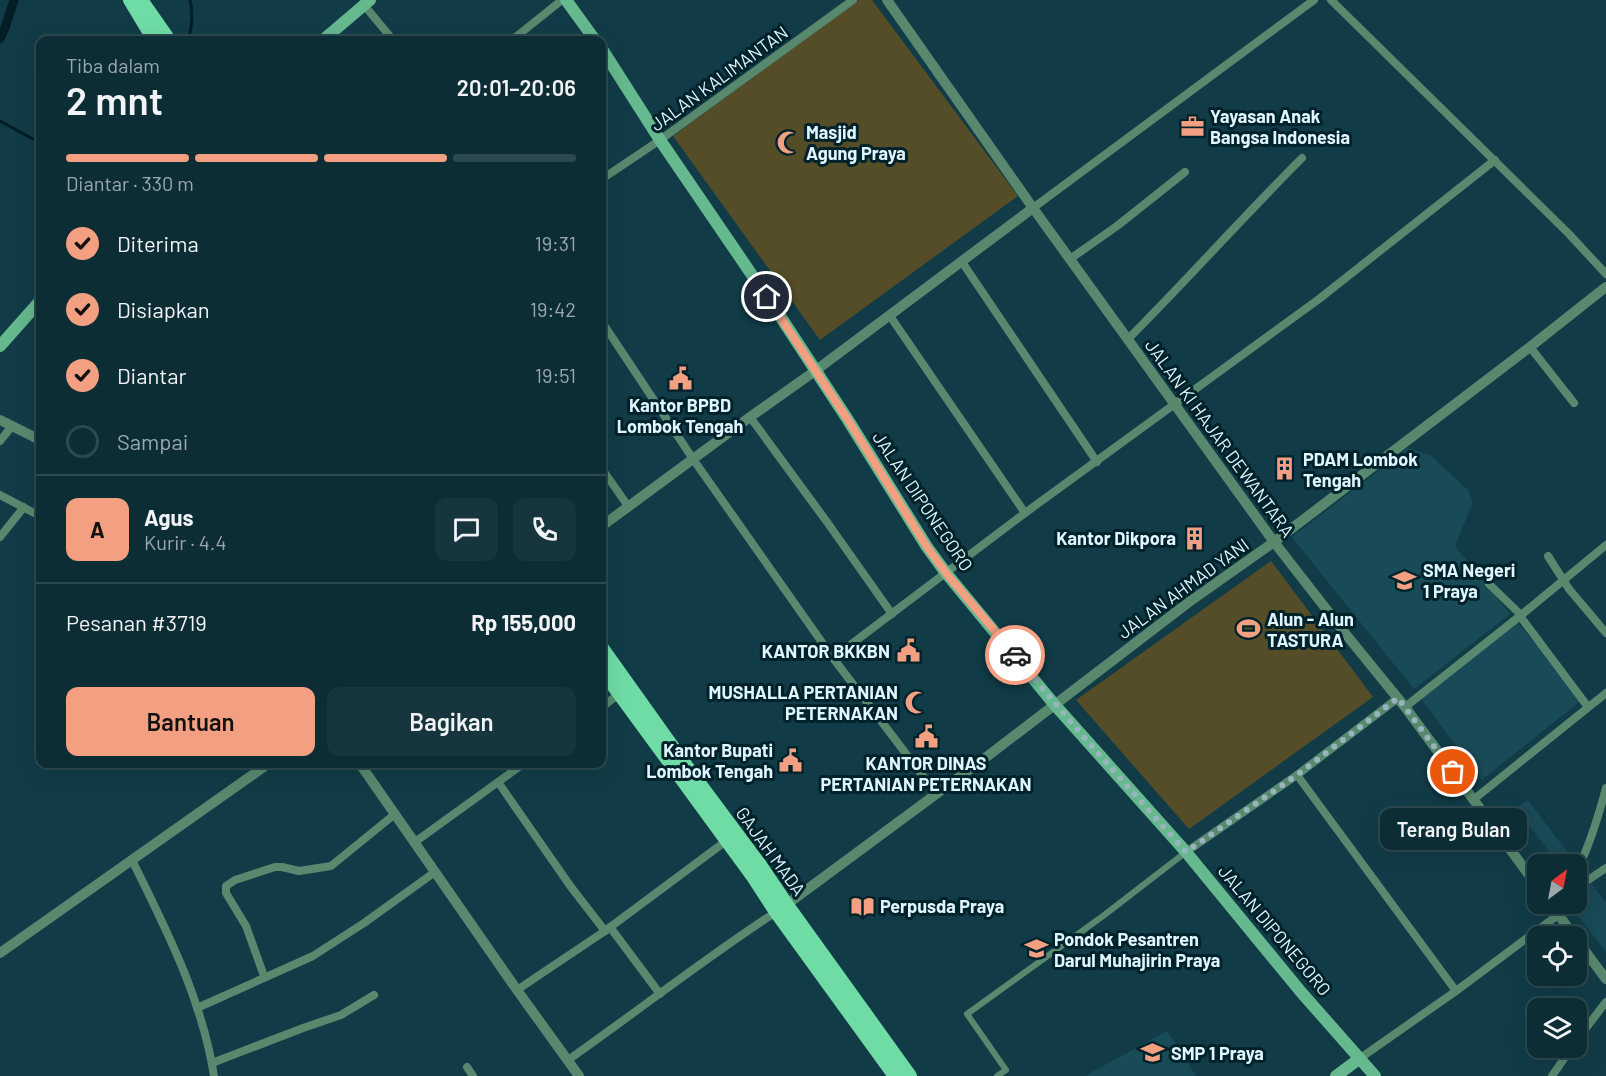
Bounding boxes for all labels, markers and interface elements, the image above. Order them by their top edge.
street label: JALAN KALIMANTAN [646,21,792,135]
text: Tiba dalam [66,53,160,77]
text: 20:01–20:06 [457,74,576,100]
text: 2 mnt [66,76,163,123]
place label: Yayasan Anak Bangsa Indonesia [1210,105,1350,148]
office icon: Yayasan Anak Bangsa Indonesia [1179,113,1205,139]
place label: Masjid Agung Praya [806,121,906,164]
mosque icon: Masjid Agung Praya [775,129,801,155]
text: Diantar · 330 m [66,171,194,195]
icon: check [66,227,99,260]
text: Diterima [117,230,199,256]
text: 19:31 [535,231,576,255]
pin [741,271,792,322]
icon: home [750,280,783,313]
icon: check [66,293,99,326]
text: Disiapkan [117,296,210,322]
text: 19:42 [530,297,576,321]
street label: JALAN KI HAJAR DEWANTARA [1141,335,1299,541]
icon: check [66,359,99,392]
text: Diantar [117,362,187,388]
text: 19:51 [535,363,576,387]
public building icon: Kantor BPBD Lombok Tengah [667,366,693,392]
place label: Kantor BPBD Lombok Tengah [617,394,743,437]
street label: JALAN DIPONEGORO [868,427,978,575]
text: Sampai [117,428,188,454]
place label: PDAM Lombok Tengah [1303,448,1418,491]
building icon: PDAM Lombok Tengah [1272,456,1298,482]
button: chat [435,498,498,561]
button: phone [513,498,576,561]
text: Agus [144,504,194,530]
text: A [90,516,105,542]
building icon: Kantor Dikpora [1181,525,1207,551]
place label: Kantor Dikpora [1056,527,1176,549]
text: Kurir · 4.4 [144,530,226,554]
street label: JALAN AHMAD YANI [1113,533,1253,643]
place label: SMA Negeri 1 Praya [1423,559,1515,602]
school or university icon: SMA Negeri 1 Praya [1392,567,1418,593]
place label: Alun - Alun TASTURA [1267,608,1354,651]
text: Pesanan #3719 [66,609,207,635]
text: Rp 155,000 [471,609,576,635]
sports icon: Alun - Alun TASTURA [1236,616,1262,642]
courier [985,625,1045,685]
public building icon: KANTOR BKKBN [895,638,921,664]
icon: car [999,639,1032,672]
place label: KANTOR BKKBN [762,640,890,662]
place label: MUSHALLA PERTANIAN PETERNAKAN [709,681,898,724]
button: Bantuan [66,687,315,756]
button: Bagikan [327,687,576,756]
mosque icon: MUSHALLA PERTANIAN PETERNAKAN [903,689,929,715]
public building icon: KANTOR DINAS PERTANIAN PETERNAKAN [913,724,939,750]
place label: Kantor Bupati Lombok Tengah [646,739,773,782]
pin [1427,746,1478,797]
public building icon: Kantor Bupati Lombok Tengah [778,747,804,773]
place label: KANTOR DINAS PERTANIAN PETERNAKAN [820,752,1032,795]
icon: bag [1436,755,1469,788]
street label: GAJAH MADA [731,802,811,900]
callout: Terang Bulan [1380,808,1526,850]
text: Terang Bulan [1397,817,1510,841]
north arrow [1527,854,1587,914]
map controls [1527,854,1587,1058]
street label: JALAN DIPONEGORO [1214,860,1336,1000]
library icon: Perpusda Praya [849,893,875,919]
place label: Perpusda Praya [880,895,1004,917]
button: locate [1527,926,1587,986]
place label: Pondok Pesantren Darul Muhajirin Praya [1054,928,1220,971]
school or university icon: Pondok Pesantren Darul Muhajirin Praya [1023,936,1049,962]
button: layers [1527,998,1587,1058]
school or university icon: SMP 1 Praya [1140,1040,1166,1066]
place label: SMP 1 Praya [1171,1042,1264,1064]

